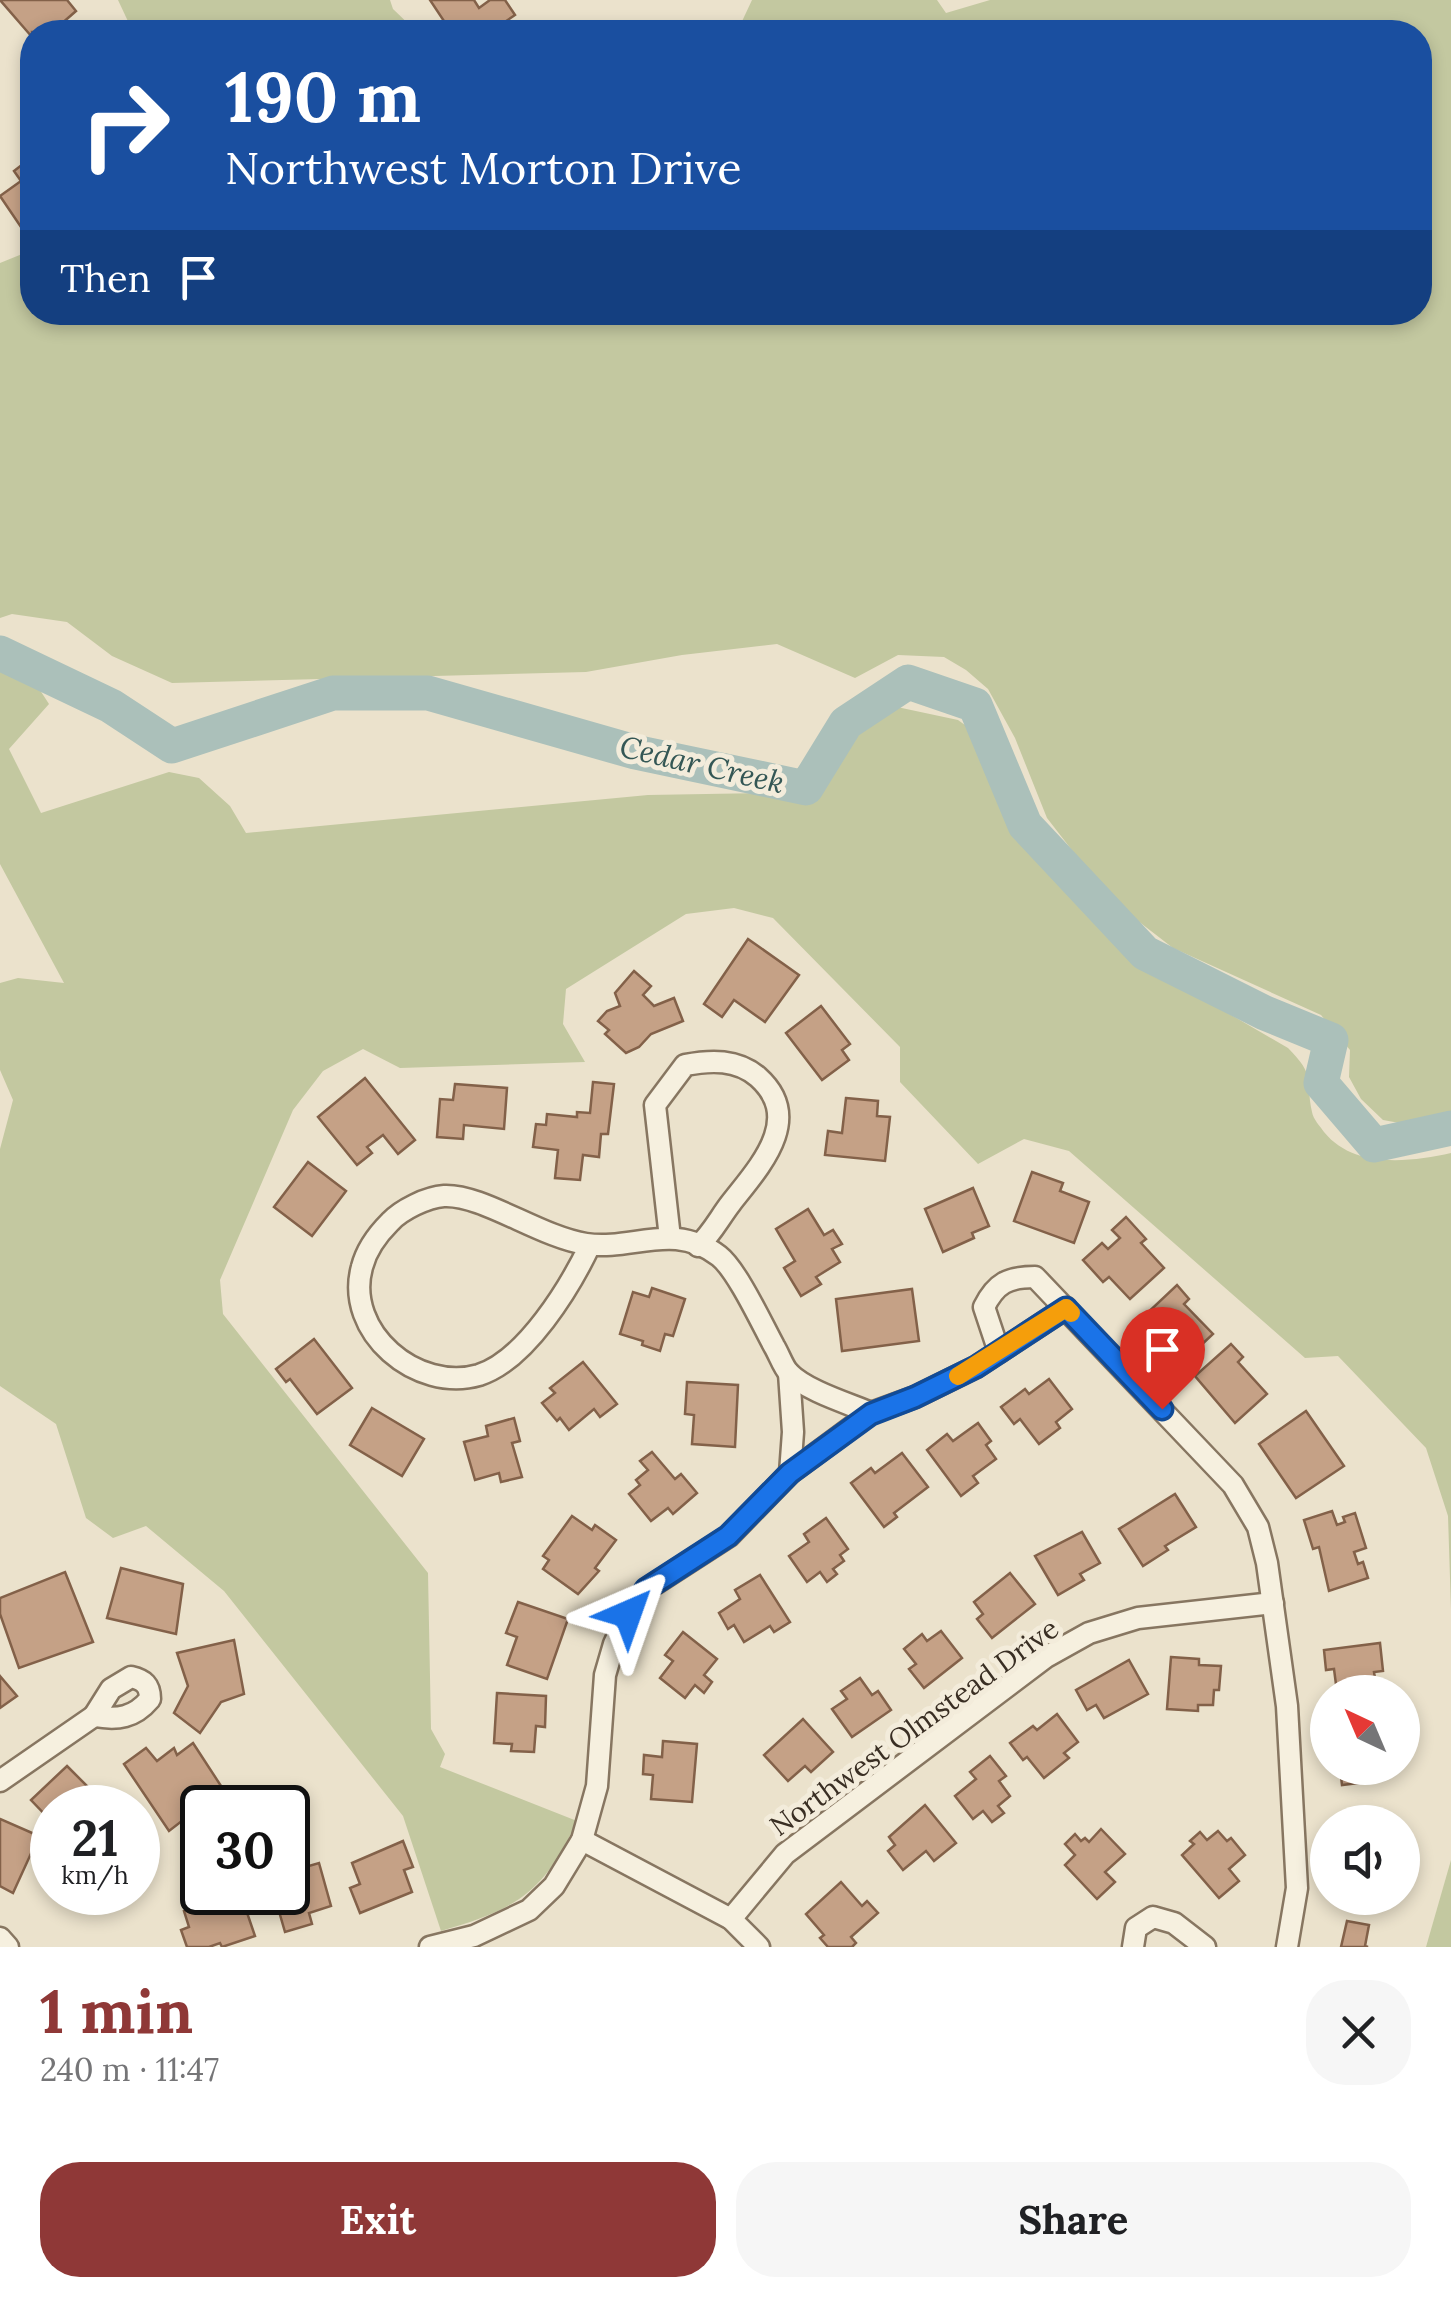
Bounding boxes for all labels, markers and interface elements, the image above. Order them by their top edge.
text: 190 m [225,52,421,141]
icon: right [60,60,190,190]
text: Northwest Morton Drive [225,139,742,196]
icon: arrive [171,250,226,305]
text: Then [60,254,151,302]
water label: Cedar Creek [616,727,788,801]
pin [1120,1307,1205,1410]
icon: arrive [1135,1322,1190,1377]
position arrow [576,1562,680,1666]
street label: Northwest Olmstead Drive [763,1610,1065,1844]
north arrow [1310,1675,1420,1785]
map controls [1310,1675,1420,1915]
speed limit sign: 30 [180,1785,310,1915]
button: sound [1310,1805,1420,1915]
text: 21 [72,1806,118,1870]
text: km/h [61,1859,129,1891]
text: 1 min [40,1973,193,2049]
button: close [1306,1980,1411,2085]
text: 240 m · 11:47 [40,2049,219,2090]
button: Exit [40,2162,716,2277]
button: Share [736,2162,1411,2277]

